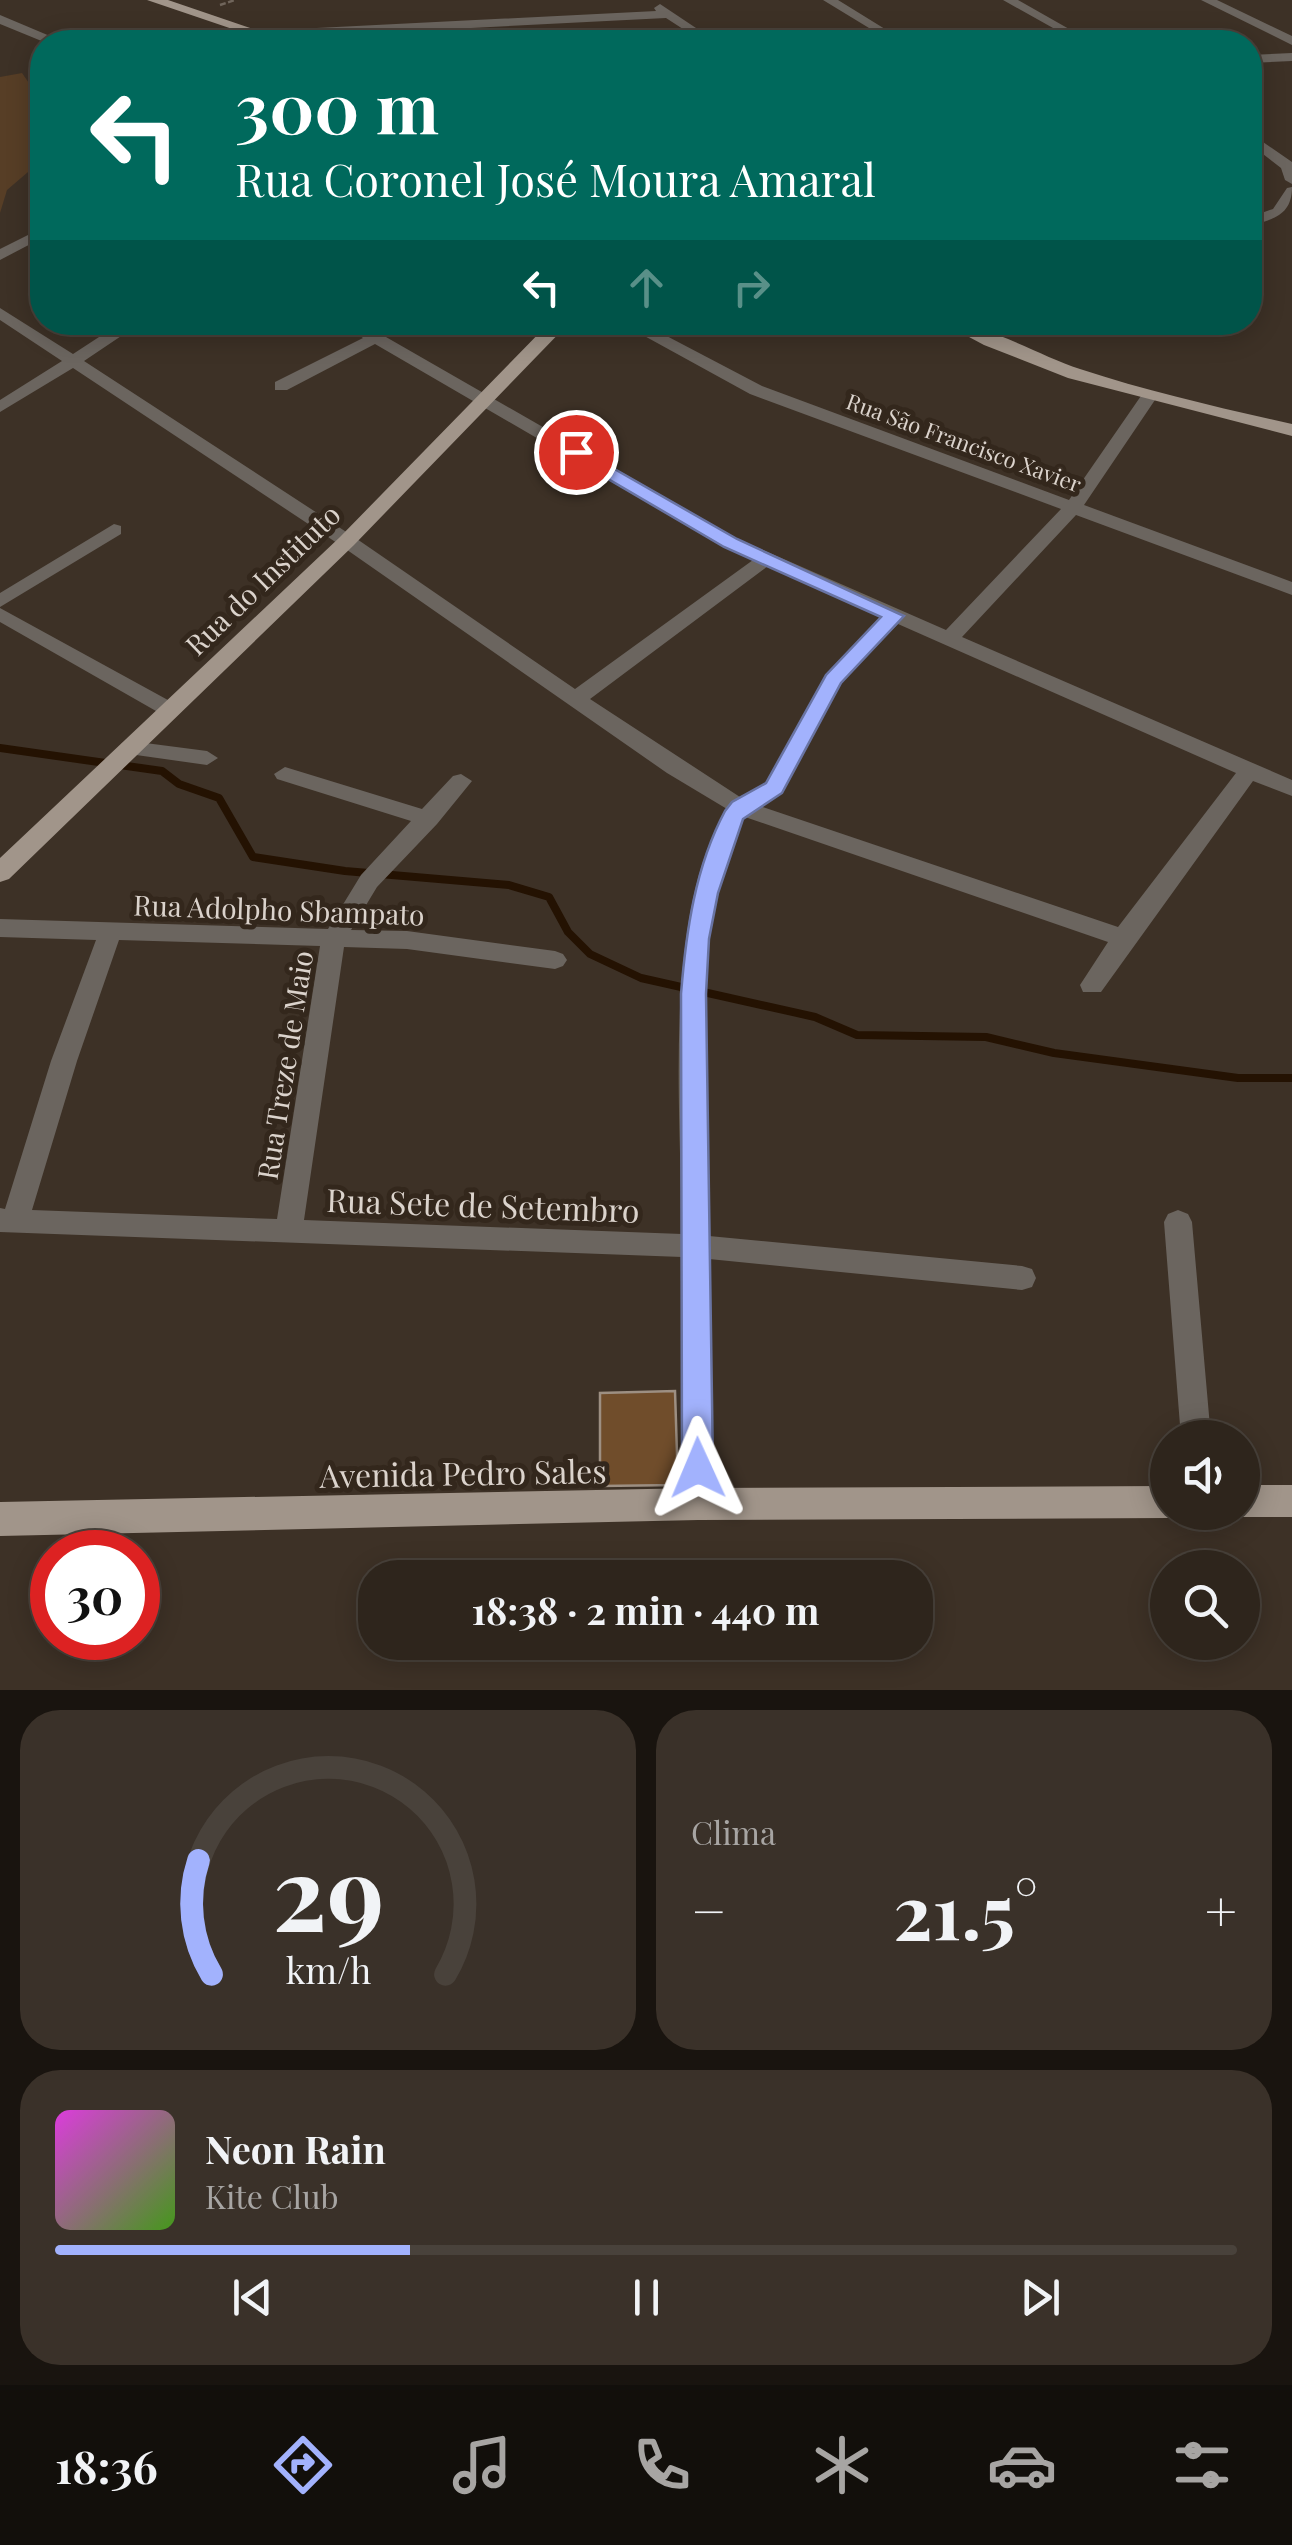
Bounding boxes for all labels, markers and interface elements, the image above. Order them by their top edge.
text: 300 m [235,58,439,152]
icon: left [70,70,200,200]
text: Rua Coronel José Moura Amaral [235,148,876,208]
icon: left [514,260,569,315]
icon: ahead [619,260,674,315]
icon: right [724,260,779,315]
street label: Rua São Francisco Xavier [842,386,1086,499]
pin [534,410,619,495]
icon: arrive [549,425,604,480]
street label: Rua do Instituto [177,496,347,662]
street label: Rua Adolpho Sbampato [133,885,425,933]
street label: Rua Treze de Maio [248,948,320,1182]
street label: Rua Sete de Setembro [326,1177,640,1231]
position arrow [646,1416,750,1520]
map controls [1150,1420,1260,1660]
button: sound [1150,1420,1260,1530]
street label: Avenida Pedro Sales [318,1448,607,1496]
speed limit sign: 30 [30,1530,160,1660]
button: search [1150,1550,1260,1660]
text: 18:38 · 2 min · 440 m [471,1584,820,1635]
text: Clima [691,1810,776,1853]
text: 29 [272,1819,384,1958]
text: 21.5° [893,1859,1038,1959]
text: − [691,1872,727,1946]
text: + [1205,1872,1237,1946]
text: km/h [285,1945,371,1993]
text: Neon Rain [205,2123,386,2174]
text: Kite Club [205,2174,339,2217]
icon: previous [225,2270,280,2325]
icon: pause [619,2270,674,2325]
icon: next [1013,2270,1068,2325]
icon: directions [268,2430,338,2500]
icon: music [447,2430,517,2500]
icon: phone [627,2430,697,2500]
icon: climate [807,2430,877,2500]
icon: car [987,2430,1057,2500]
icon: filters [1167,2430,1237,2500]
text: 18:36 [55,2435,158,2495]

